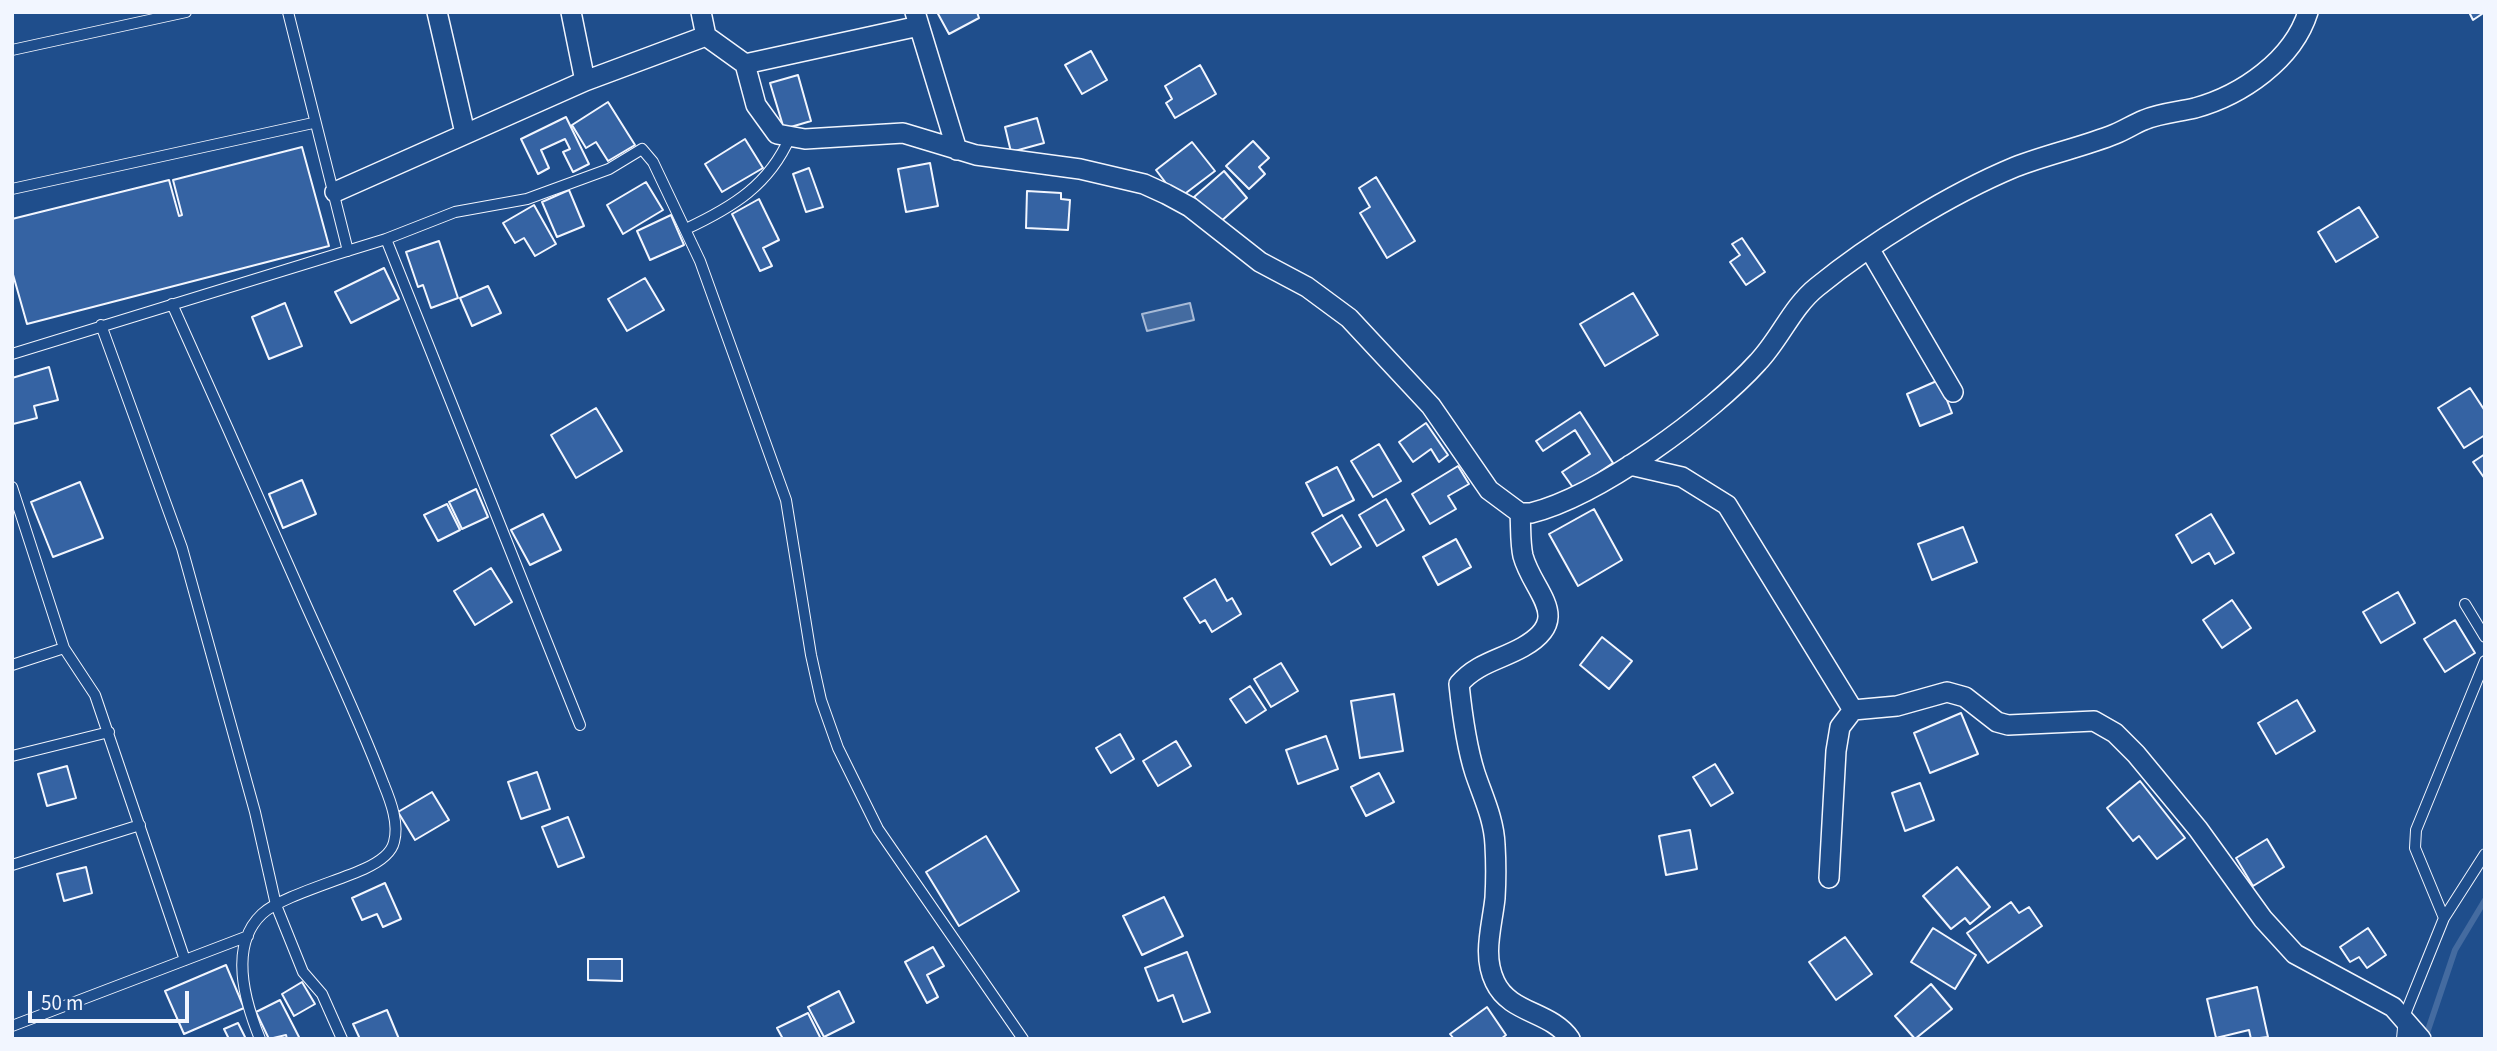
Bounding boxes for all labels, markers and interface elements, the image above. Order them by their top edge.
scale bar [32,978,192,1022]
text: 50 m [41,988,83,1018]

